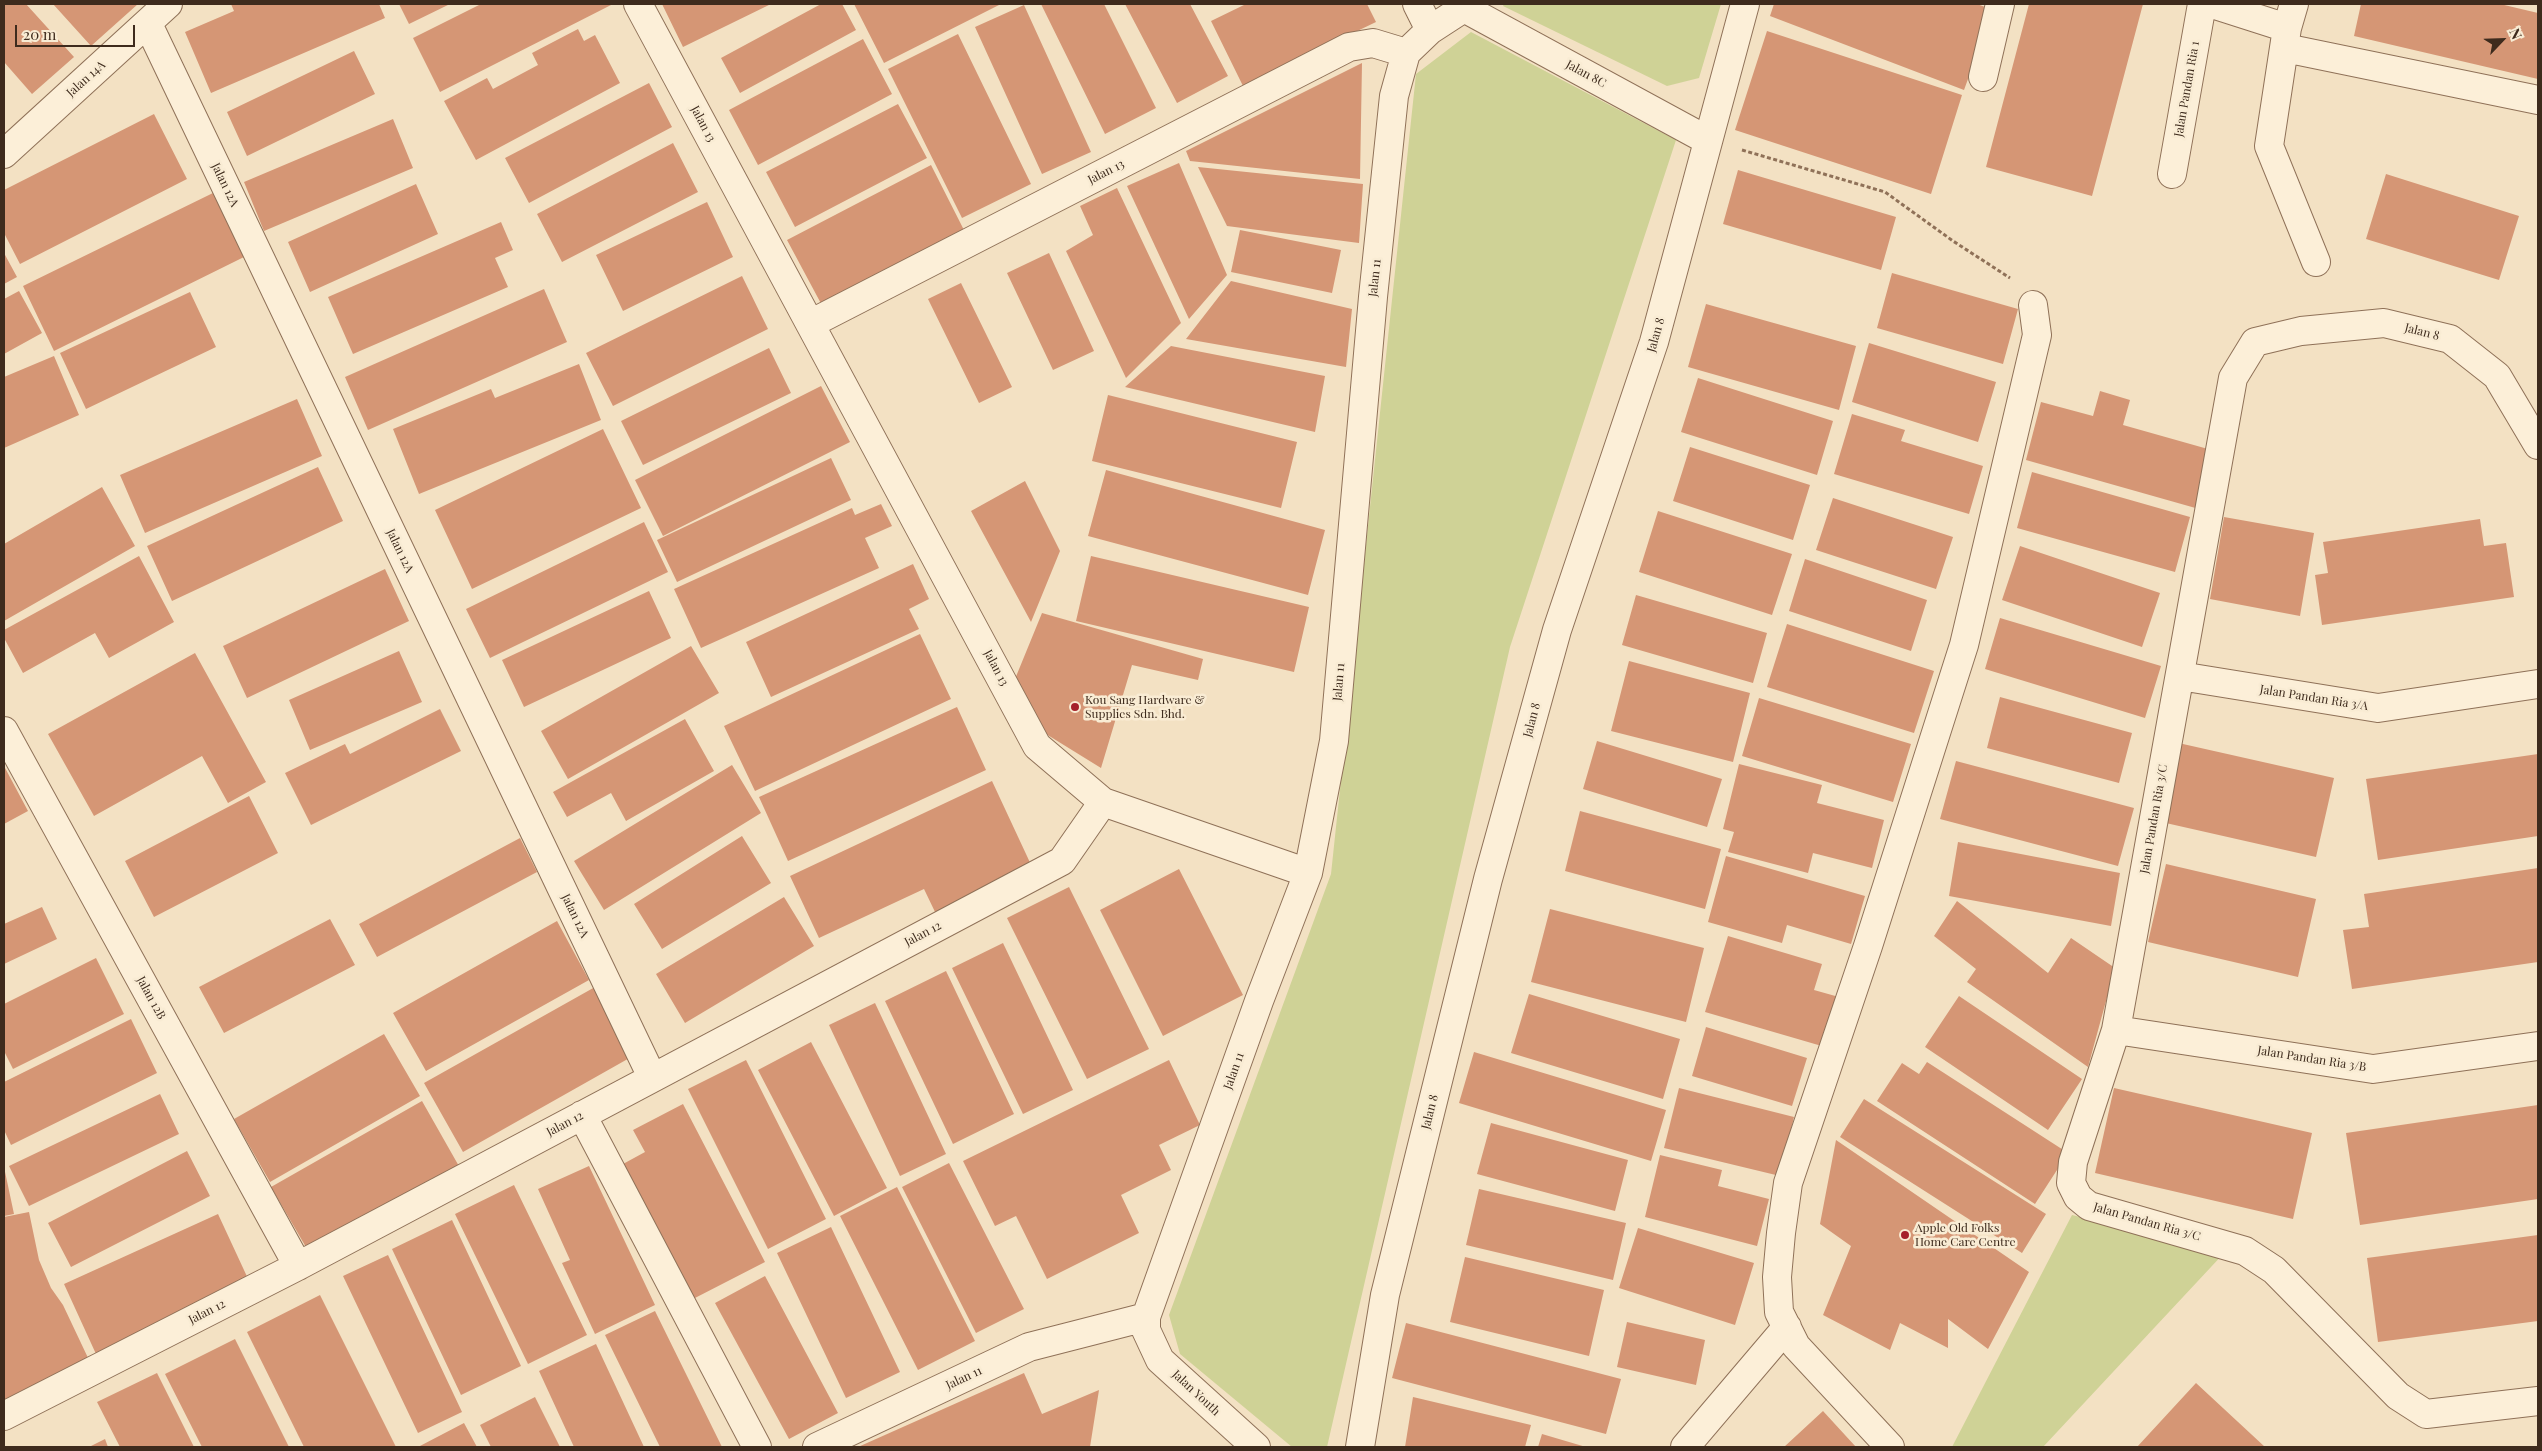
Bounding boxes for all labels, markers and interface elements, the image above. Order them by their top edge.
scale bar [18,15,138,47]
north arrow [2477,15,2527,65]
text: 20 m [23,24,56,44]
text: N [2505,25,2527,42]
street label: Jalan Pandan Ria 1 [2171,40,2203,138]
street label: Jalan 8C [1563,57,1609,91]
street label: Jalan 14A [64,58,108,100]
street label: Jalan 13 [688,103,718,145]
street label: Jalan 13 [1085,157,1127,187]
street label: Jalan 12A [208,161,242,209]
street label: Jalan 11 [1366,258,1384,298]
street label: Jalan 8 [1644,316,1668,354]
street label: Jalan 8 [2403,321,2441,343]
street label: Jalan 12A [383,527,417,575]
street label: Jalan 13 [981,647,1011,689]
street label: Jalan 11 [1330,662,1348,702]
street label: Jalan Pandan Ria 3/A [2259,682,2369,714]
place label: Kou Sang Hardware & Supplies Sdn. Bhd. [1085,693,1205,721]
marker: Kou Sang Hardware & Supplies Sdn. Bhd. [1069,701,1081,713]
street label: Jalan 8 [1520,701,1544,739]
street label: Jalan Pandan Ria 3/C [2137,763,2171,875]
street label: Jalan 12A [558,892,592,940]
street label: Jalan 12 [902,918,944,950]
street label: Jalan 12B [133,974,169,1022]
street label: Jalan Pandan Ria 3/B [2257,1043,2367,1075]
street label: Jalan 11 [1221,1051,1247,1091]
street label: Jalan 8 [1419,1093,1441,1131]
street label: Jalan 12 [544,1108,586,1140]
street label: Jalan Pandan Ria 3/C [2092,1200,2202,1244]
place label: Apple Old Folks Home Care Centre [1915,1221,2015,1249]
marker: Apple Old Folks Home Care Centre [1899,1229,1911,1241]
street label: Jalan 12 [186,1297,228,1327]
street label: Jalan 11 [944,1363,984,1393]
street label: Jalan Youth [1169,1367,1223,1419]

